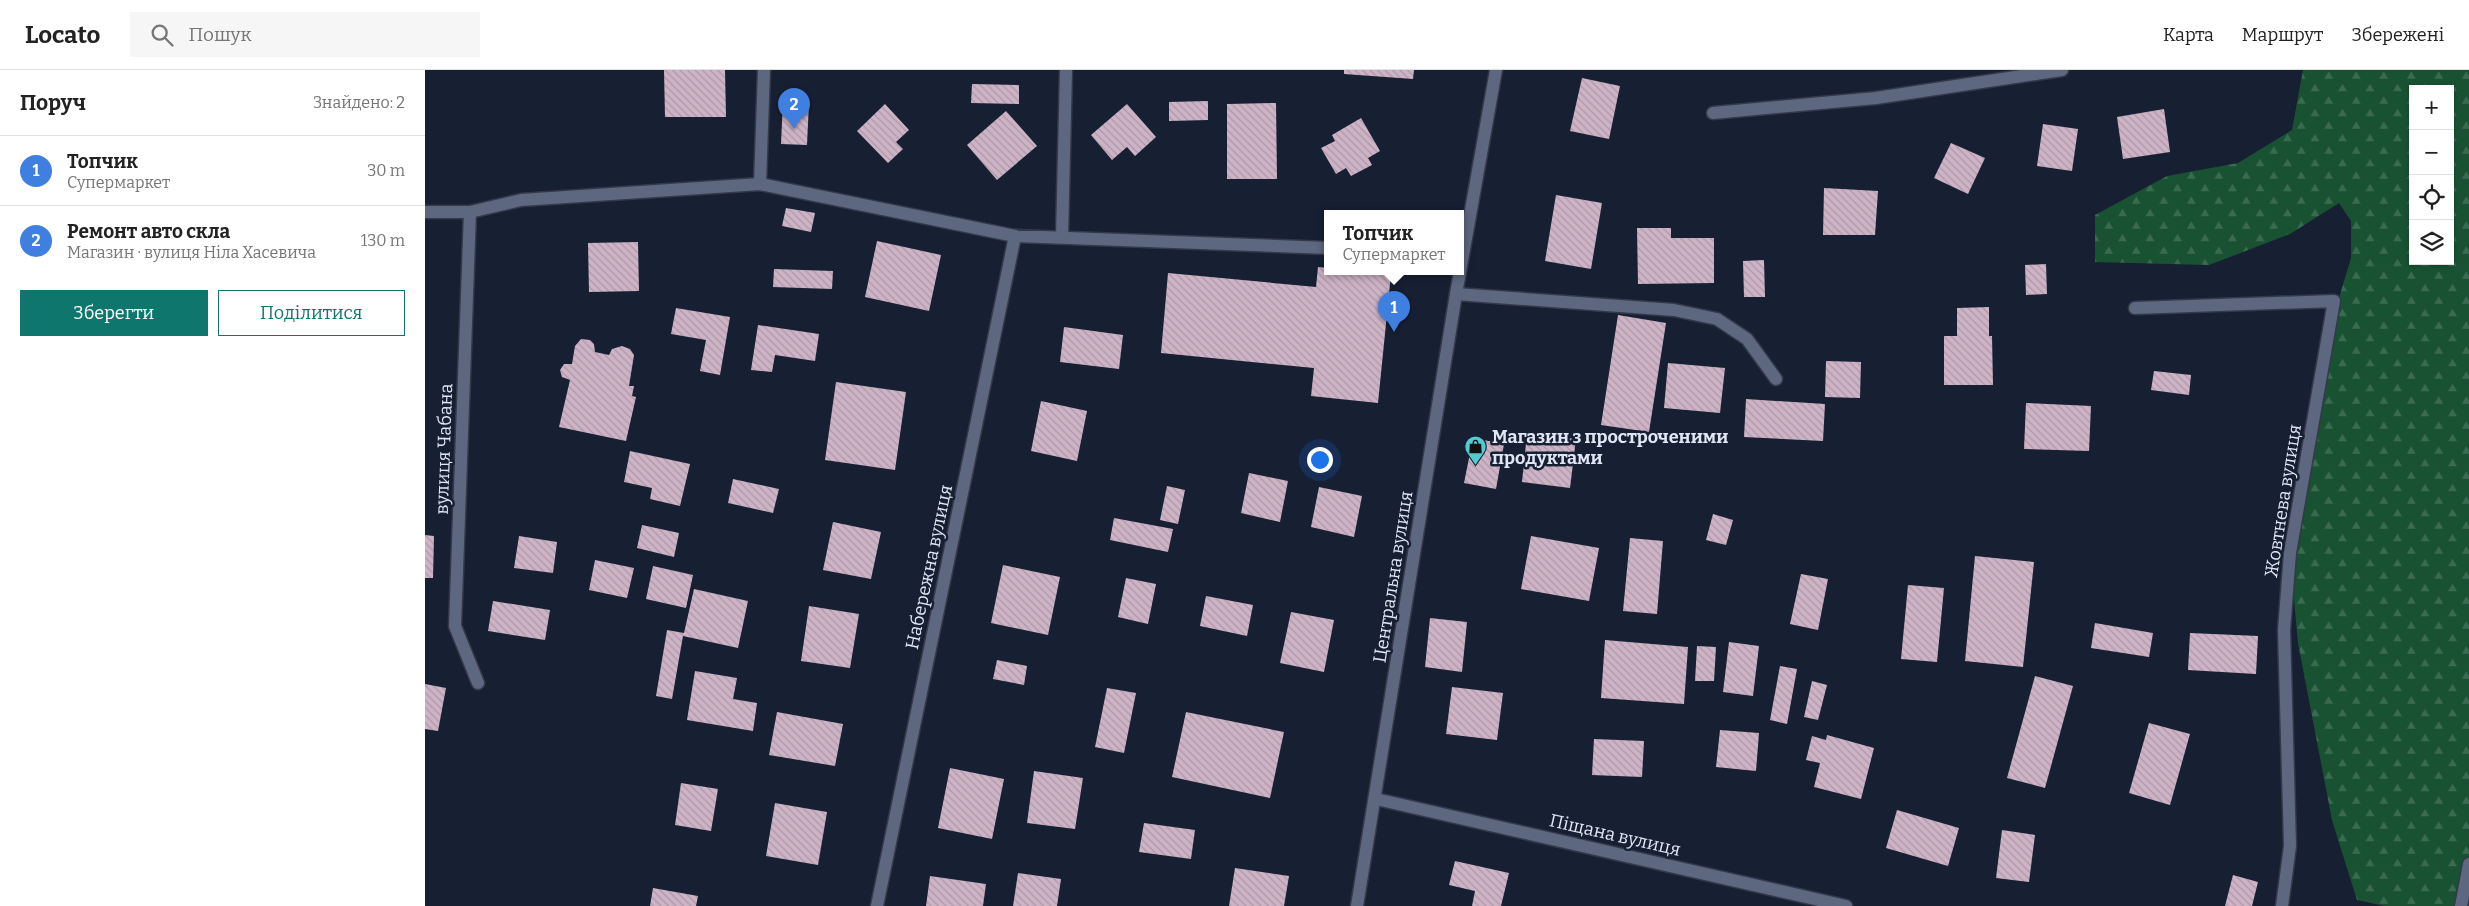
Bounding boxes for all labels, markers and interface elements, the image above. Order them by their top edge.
search box [130,12,480,57]
text: Locato [25,21,100,49]
icon: search [148,21,176,49]
text: Пошук [188,23,252,46]
text: Карта [2163,24,2214,46]
text: Маршрут [2242,24,2323,46]
text: Збережені [2351,24,2444,46]
map controls [2409,85,2454,265]
button: + [2409,85,2454,130]
pin: 2 [778,88,810,129]
text: Поруч [20,90,86,116]
text: Знайдено: 2 [313,93,405,112]
button: − [2409,130,2454,175]
text: Топчик [67,150,138,173]
text: 1 [33,161,39,180]
text: 30 m [367,161,405,180]
text: Супермаркет [67,173,170,192]
button: locate [2409,175,2454,220]
popup [1324,210,1464,275]
text: Ремонт авто скла [67,220,230,243]
button: layers [2409,220,2454,265]
text: Топчик [1342,222,1413,245]
text: 2 [31,231,41,250]
text: 130 m [361,231,405,250]
text: Магазин · вулиця Ніла Хасевича [67,243,316,262]
text: Супермаркет [1342,245,1446,264]
button: Зберегти [20,290,208,336]
button: Поділитися [218,290,405,336]
pin: 1 [1378,291,1410,332]
street label: вулиця Чабана [431,383,457,515]
street label: Жовтнева вулиця [2260,423,2306,579]
place label: Магазин з простроченими продуктами [1492,426,1728,469]
shop icon: Магазин з простроченими продуктами [1464,435,1488,466]
your location [1307,447,1333,473]
street label: Набережна вулиця [901,483,957,651]
street label: Центральна вулиця [1369,490,1417,664]
street label: Піщана вулиця [1547,809,1683,861]

